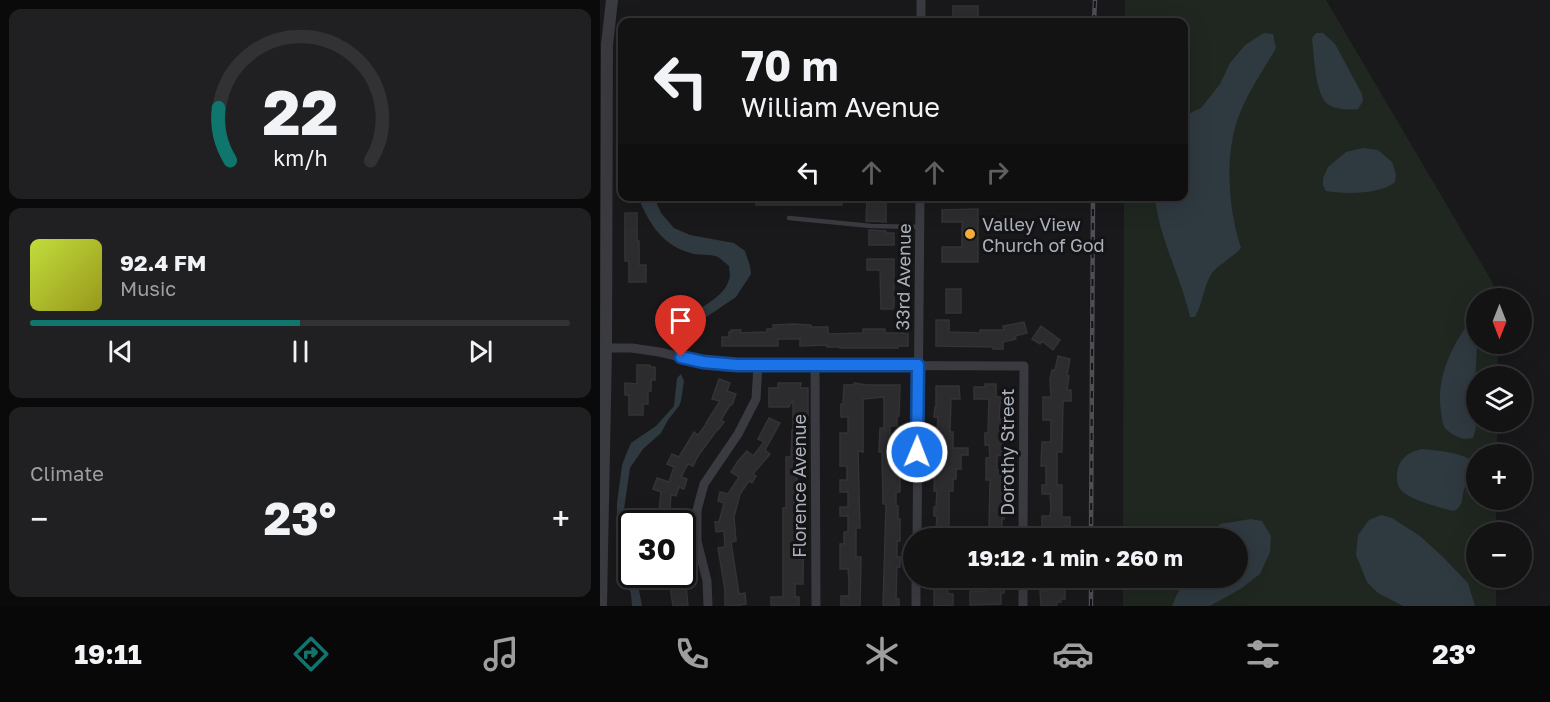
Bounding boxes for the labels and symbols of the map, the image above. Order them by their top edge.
place label: Valley View Church of God [982,213,1105,256]
street label: 33rd Avenue [891,223,915,331]
marker: Valley View Church of God [963,227,977,241]
north arrow [1466,288,1532,354]
pin [655,295,706,357]
street label: Dorothy Street [996,389,1018,515]
street label: Florence Avenue [788,414,810,558]
position arrow [885,420,949,484]
speed limit sign: 30 [618,510,696,588]

